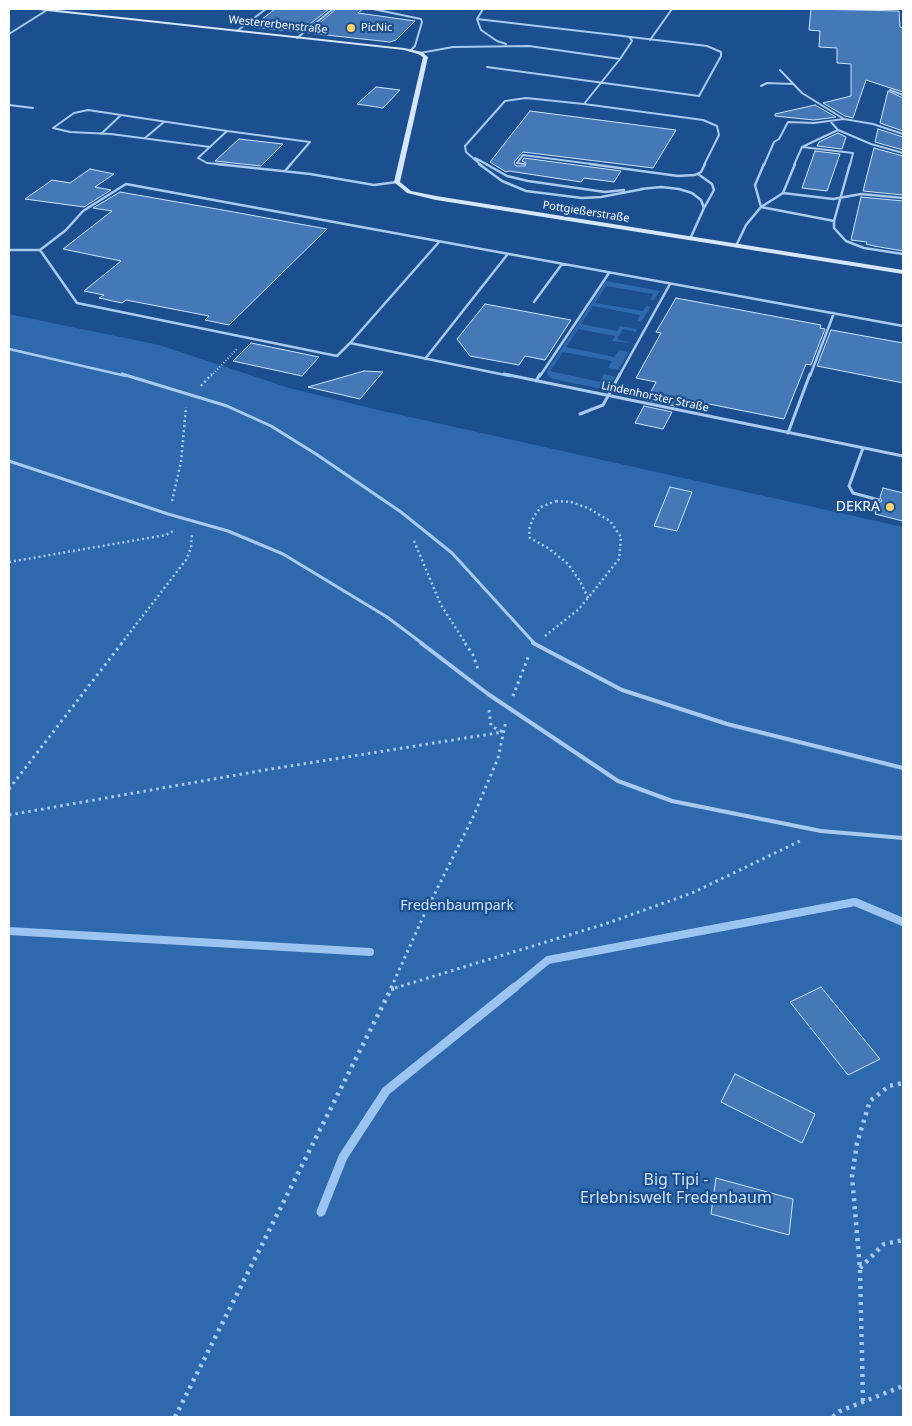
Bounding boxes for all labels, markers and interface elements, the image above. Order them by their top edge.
street label: Westererbenstraße [228,13,328,37]
place label: PicNic [361,21,392,35]
marker: PicNic [345,22,357,34]
street label: Pottgießerstraße [542,199,630,225]
street label: Lindenhorster Straße [600,379,710,415]
place label: DEKRA [836,499,880,515]
marker: DEKRA [884,501,896,513]
park label: Fredenbaumpark [400,898,514,914]
park label: Big Tipi - Erlebniswelt Fredenbaum [580,1170,772,1208]

